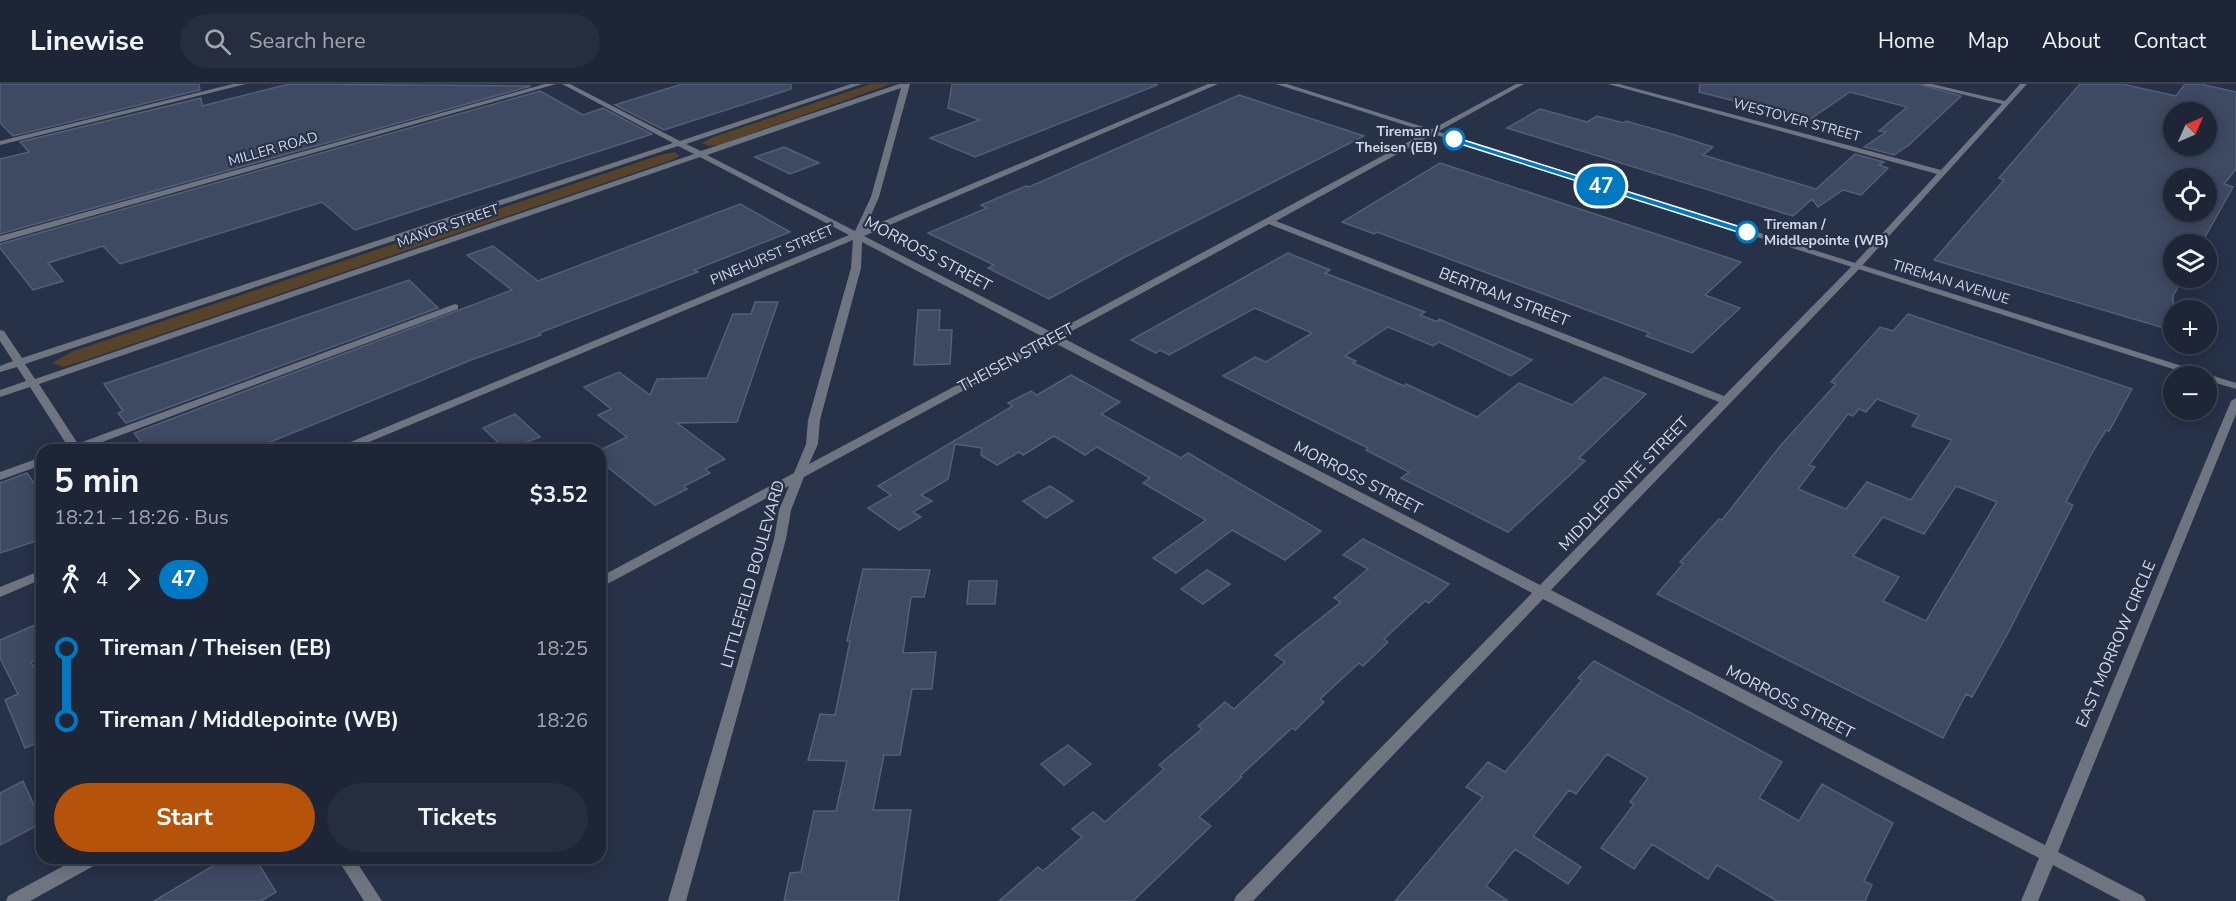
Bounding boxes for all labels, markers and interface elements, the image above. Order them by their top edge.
search box [180,14,600,68]
text: Linewise [30,22,144,60]
icon: search [201,25,234,58]
text: Search here [249,26,366,56]
text: Home [1878,27,1935,55]
text: Map [1968,27,2009,55]
text: About [2042,27,2100,55]
text: Contact [2133,27,2206,55]
street label: WESTOVER STREET [1731,94,1864,146]
north arrow [2163,102,2217,156]
map controls [2163,102,2217,420]
place label: Tireman / Theisen (EB) [1356,122,1439,157]
street label: MILLER ROAD [226,127,320,171]
marker: Tireman / Theisen (EB) [1443,128,1465,150]
line badge: 47 [1574,166,1628,206]
button: locate [2163,168,2217,222]
text: 47 [1588,172,1614,200]
street label: MANOR STREET [394,199,502,252]
street label: MORROSS STREET [860,211,996,297]
place label: Tireman / Middlepointe (WB) [1764,215,1889,250]
street label: PINEHURST STREET [707,220,837,290]
marker: Tireman / Middlepointe (WB) [1736,221,1758,243]
button: layers [2163,234,2217,288]
street label: TIREMAN AVENUE [1890,255,2012,309]
street label: BERTRAM STREET [1436,262,1573,332]
button: + [2163,300,2217,354]
street label: THEISEN STREET [954,318,1078,398]
button: − [2163,366,2217,420]
street label: MIDDLEPOINTE STREET [1554,412,1694,556]
street label: MORROSS STREET [1290,436,1426,520]
text: 5 min [54,459,139,504]
street label: LITTLEFIELD BOULEVARD [716,478,790,670]
text: $3.52 [530,480,588,510]
text: 18:21 – 18:26 · Bus [54,504,229,531]
street label: EAST MORROW CIRCLE [2071,557,2161,731]
icon: walk [54,563,87,596]
icon: forward [117,563,150,596]
text: 47 [171,565,196,593]
text: 4 [96,566,108,593]
text: Tireman / Theisen (EB) [100,633,332,663]
text: 18:25 [535,635,588,662]
street label: MORROSS STREET [1722,660,1858,744]
text: Tireman / Middlepointe (WB) [100,705,399,735]
text: 18:26 [535,707,588,734]
button: Start [54,783,315,852]
button: Tickets [327,783,588,852]

